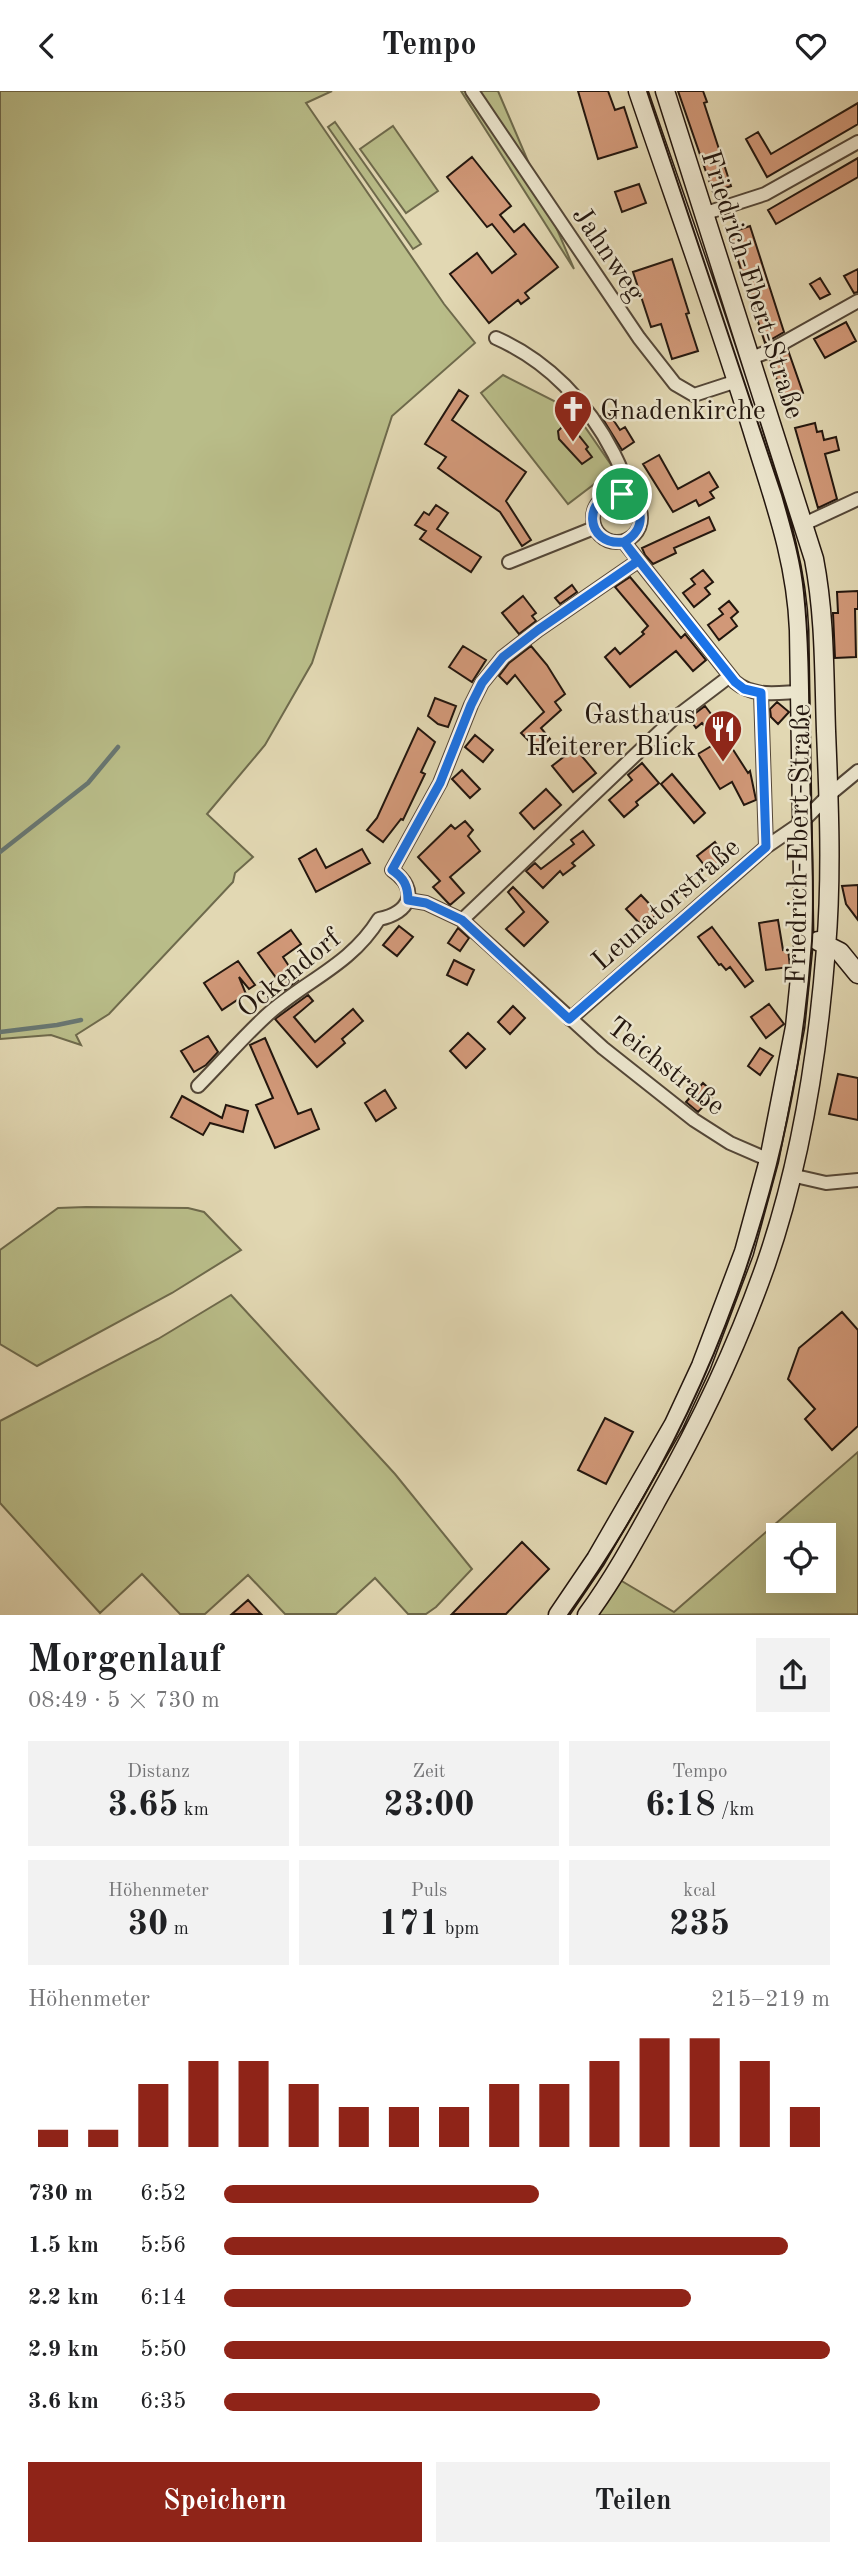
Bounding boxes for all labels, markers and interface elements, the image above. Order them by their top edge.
icon: back [28,27,66,65]
icon: heart [792,27,830,65]
text: Tempo [381,30,477,62]
street label: Friedrich-Ebert-Straße [694,147,808,423]
street label: Jahnweg [566,202,649,307]
church icon: Gnadenkirche [552,388,594,443]
place label: Gnadenkirche [600,398,766,426]
pin [592,464,652,524]
icon: arrive [603,475,641,513]
place label: Gasthaus Heiterer Blick [526,702,696,762]
street label: Friedrich-Ebert-Straße [784,704,816,985]
restaurant icon: Gasthaus Heiterer Blick [702,708,744,763]
street label: Leunatorstraße [588,834,746,977]
street label: Ockendorf [233,923,348,1024]
street label: Teichstraße [601,1013,729,1122]
map controls [766,1523,836,1593]
button: locate [766,1523,836,1593]
button: share [756,1638,830,1712]
text: Morgenlauf [28,1642,223,1680]
text: 08:49 · 5 × 730 m [28,1689,220,1712]
text: Distanz [127,1763,190,1782]
text: Zeit [413,1763,445,1782]
text: Tempo [672,1763,727,1782]
text: 3.65 [108,1788,179,1823]
text: 23:00 [383,1788,475,1823]
text: 6:18 [645,1788,716,1823]
text: km [179,1801,209,1820]
text: /km [716,1801,754,1820]
text: Höhenmeter [108,1882,209,1901]
text: Puls [411,1882,447,1901]
text: kcal [683,1882,716,1901]
text: 30 [128,1907,168,1942]
text: 171 [379,1907,439,1942]
text: 235 [669,1907,730,1942]
text: m [168,1920,189,1939]
text: bpm [439,1920,479,1939]
text: Höhenmeter [28,1988,150,2011]
text: 215–219 m [711,1988,830,2011]
text: 730 m [28,2182,93,2205]
text: 6:52 [140,2182,186,2205]
text: 1.5 km [28,2234,99,2257]
text: 5:56 [140,2234,186,2257]
text: 2.2 km [28,2286,99,2309]
text: 6:14 [140,2286,186,2309]
text: 2.9 km [28,2338,99,2361]
text: 5:50 [140,2338,186,2361]
text: 3.6 km [28,2390,99,2413]
text: 6:35 [140,2390,186,2413]
button: Speichern [28,2462,422,2542]
button: Teilen [436,2462,830,2542]

